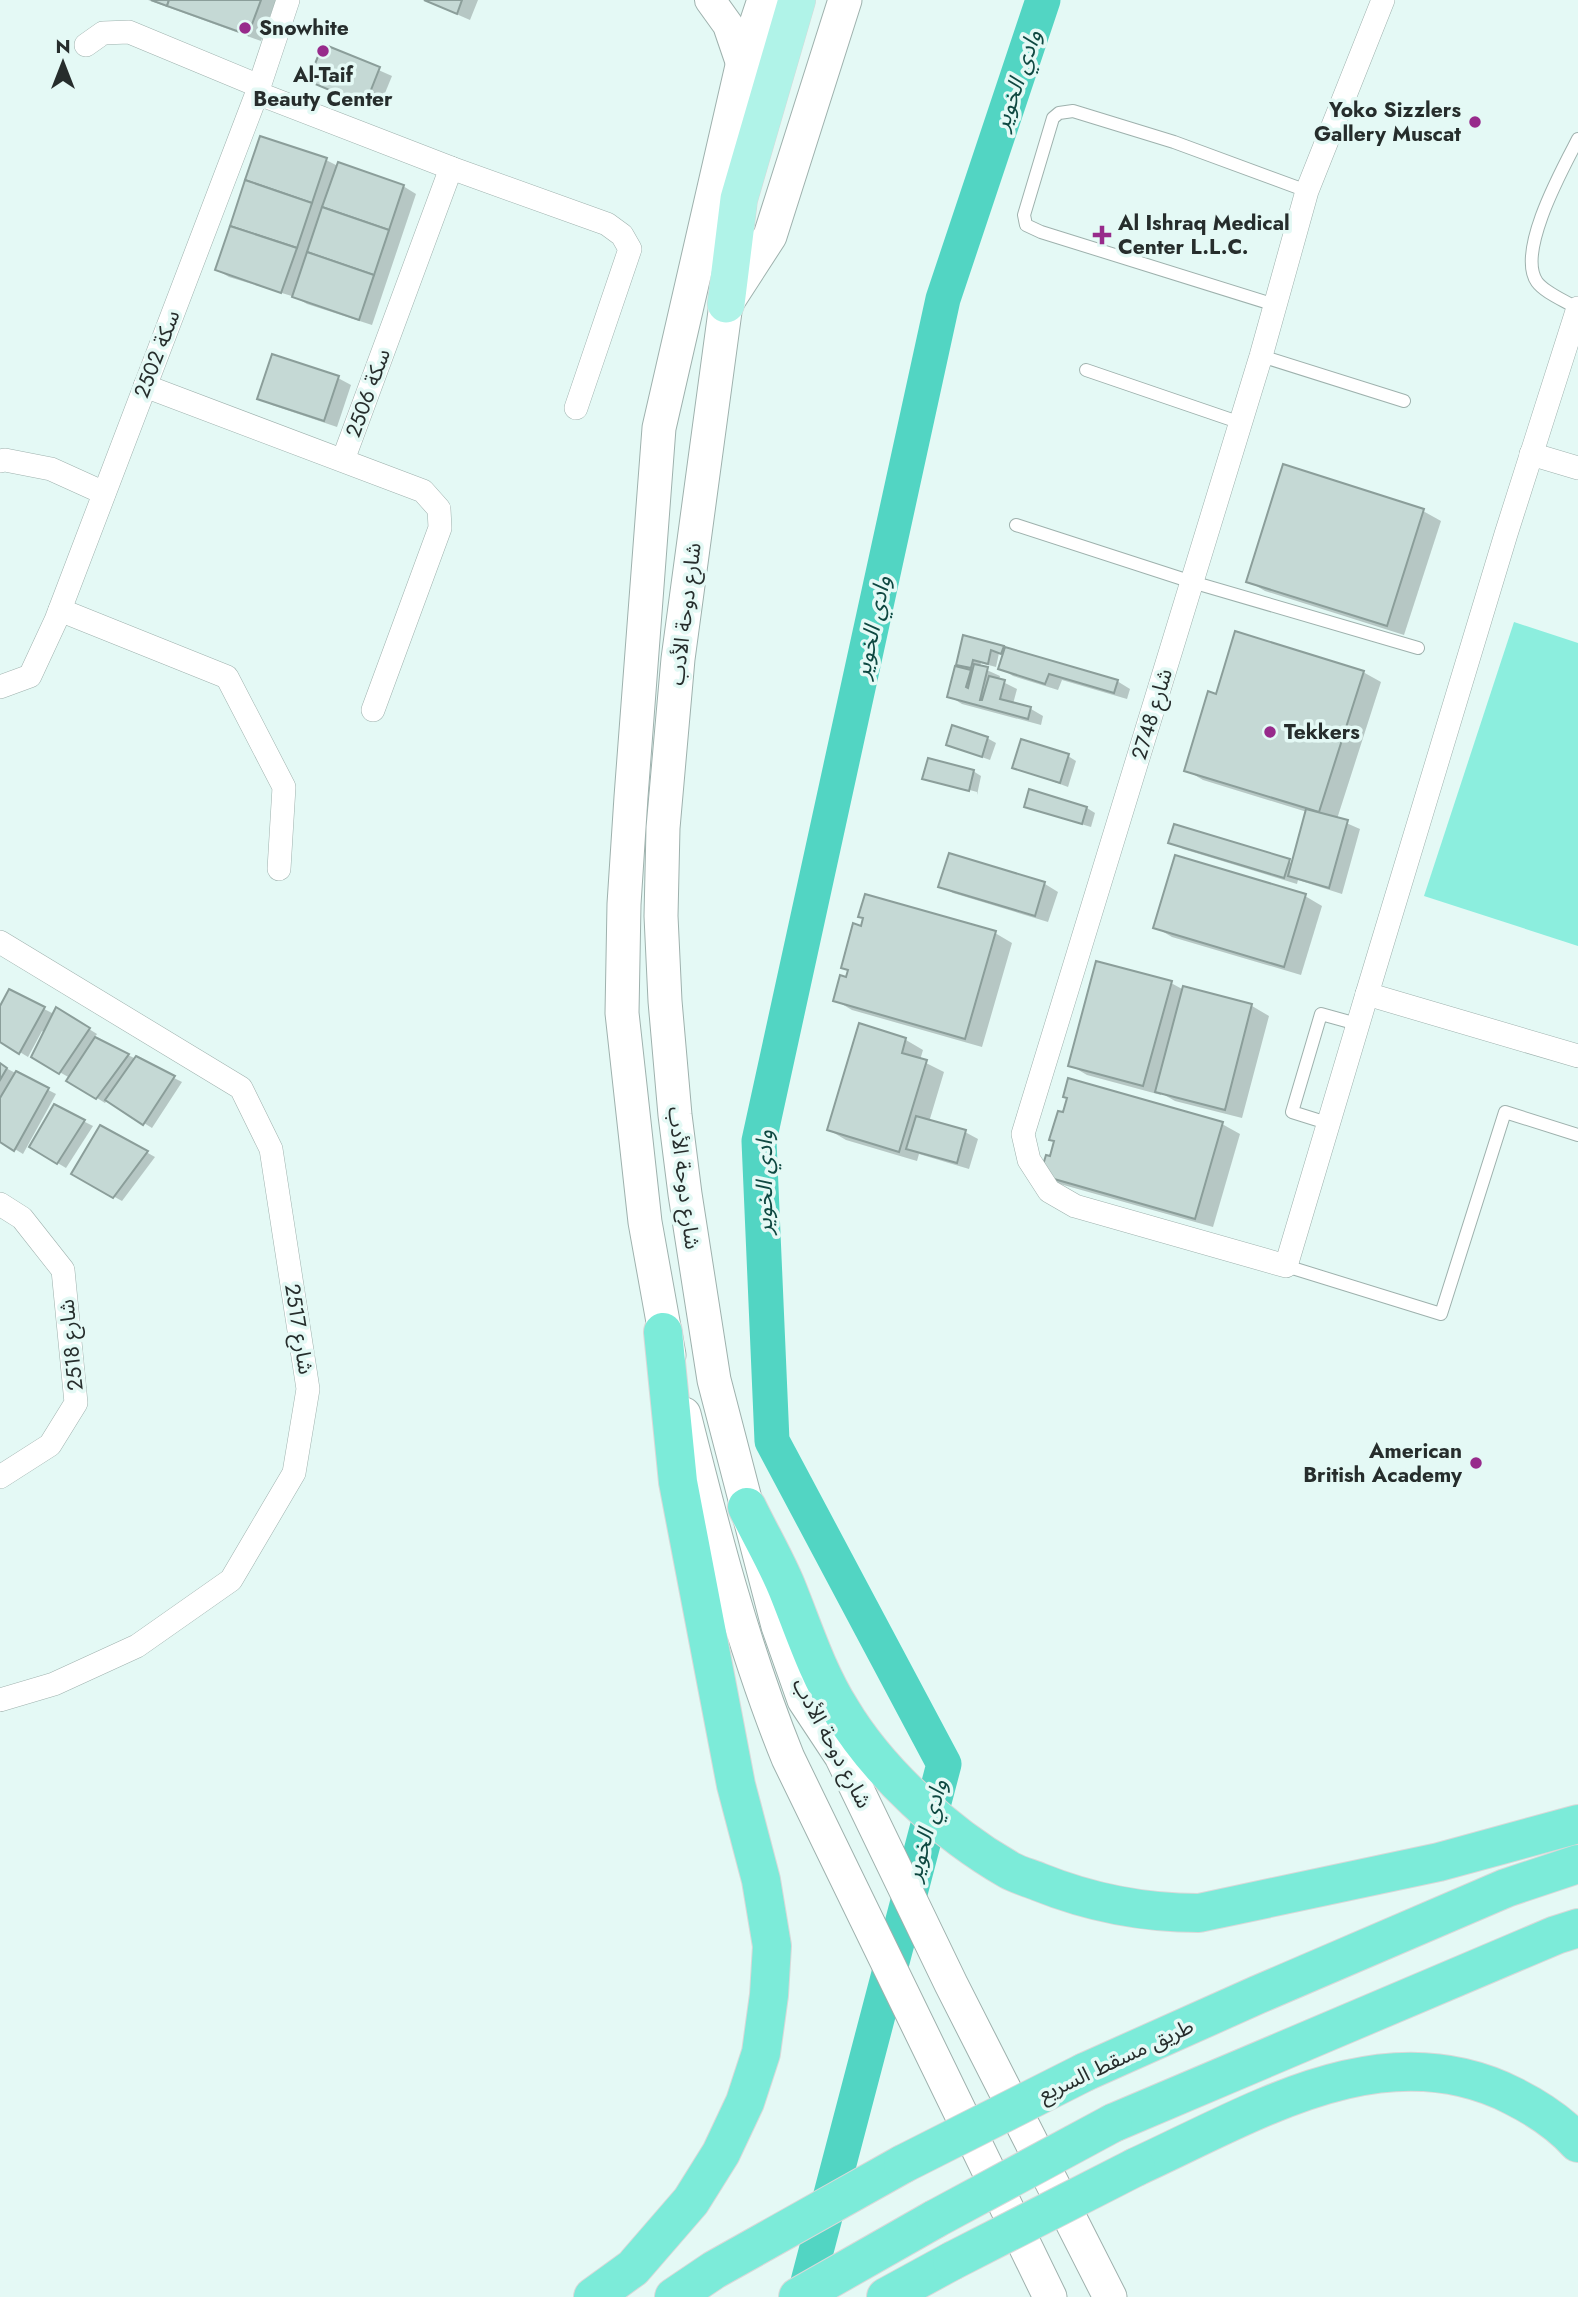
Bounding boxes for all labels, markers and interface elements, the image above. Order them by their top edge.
place label: Snowhite [259,13,349,43]
marker: Snowhite [237,20,253,36]
water label: وادي الخوير [983,25,1051,137]
north arrow [28,28,98,98]
text: N [55,33,71,60]
marker: Al-Taif Beauty Center [315,43,331,59]
place label: Al-Taif Beauty Center [253,60,393,114]
place label: Yoko Sizzlers Gallery Muscat [1314,95,1461,149]
marker: Yoko Sizzlers Gallery Muscat [1467,114,1483,130]
place label: Al Ishraq Medical Center L.L.C. [1117,208,1290,262]
marker: Al Ishraq Medical Center L.L.C. [1092,225,1112,245]
street label: 2502 سكة [127,306,187,402]
street label: سكة 2506 [338,345,398,441]
street label: شارع دوحة الأدب [661,541,709,687]
water label: وادي الخوير [844,573,901,684]
street label: شارع 2748 [1124,665,1180,763]
place label: Tekkers [1284,717,1360,747]
marker: Tekkers [1262,724,1278,740]
street label: شارع دوحة الأدب [660,1105,708,1251]
water label: وادي الخوير [747,1130,782,1236]
street label: 2517 شارع [277,1281,321,1377]
street label: 2518 شارع [51,1298,91,1392]
place label: American British Academy [1303,1436,1463,1490]
marker: American British Academy [1468,1455,1484,1471]
street label: شارع دوحة الأدب [785,1673,879,1813]
water label: وادي الخوير [896,1775,957,1887]
street label: طريق مسقط السريع [1034,2011,1198,2109]

